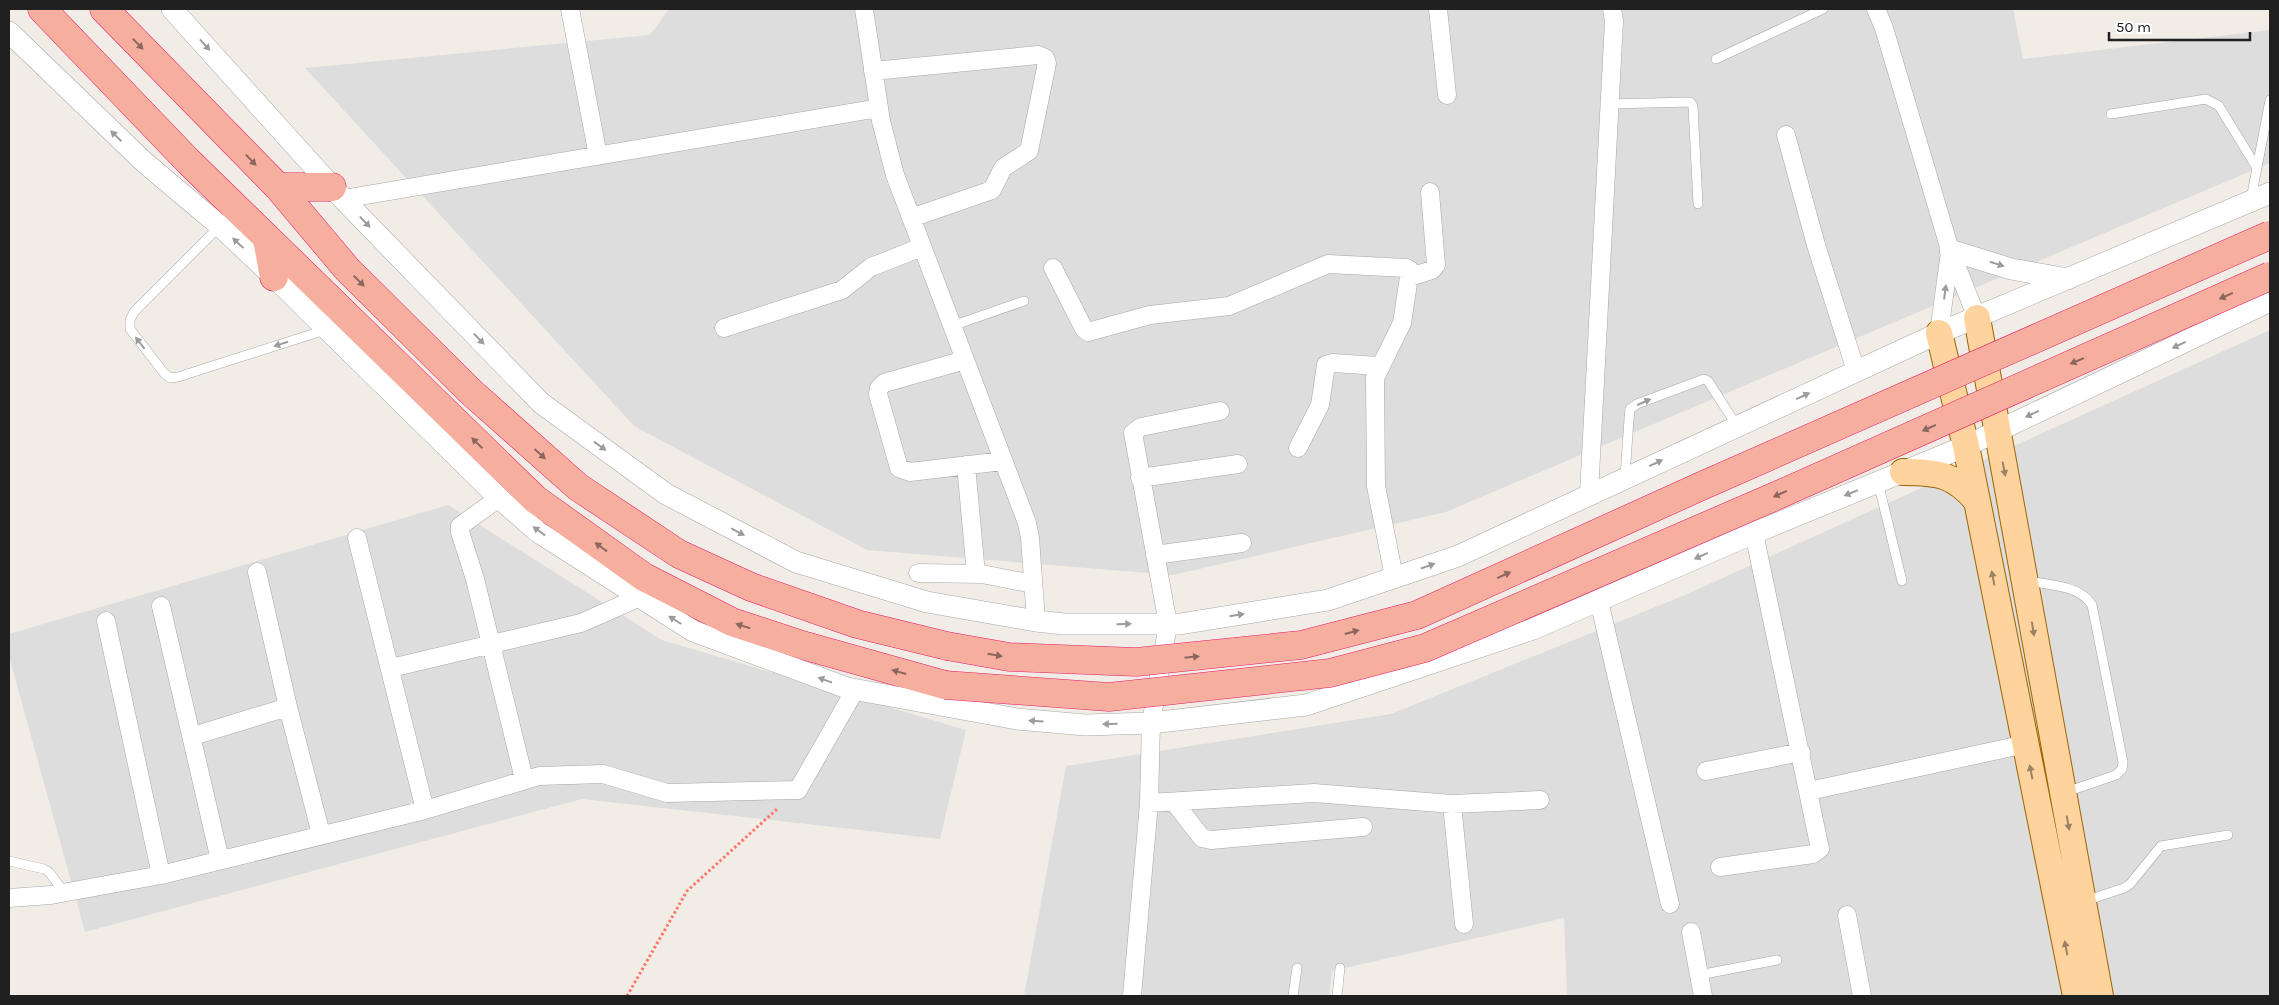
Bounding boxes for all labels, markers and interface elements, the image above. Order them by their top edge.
scale bar [2109,10,2250,42]
text: 50 m [2116,18,2151,36]
one-way arrow [132,37,144,49]
one-way arrow [199,38,211,50]
one-way arrow [111,130,123,142]
one-way arrow [245,154,257,166]
one-way arrow [359,216,371,228]
one-way arrow [233,237,245,249]
one-way arrow [1989,261,2004,269]
one-way arrow [353,275,365,287]
one-way arrow [1941,283,1949,299]
one-way arrow [2219,293,2233,301]
one-way arrow [473,332,485,344]
one-way arrow [135,337,146,350]
one-way arrow [274,341,289,348]
one-way arrow [2172,341,2186,349]
one-way arrow [2070,358,2084,366]
one-way arrow [1796,391,1810,399]
one-way arrow [1637,397,1651,405]
one-way arrow [2025,411,2039,419]
one-way arrow [1922,424,1936,432]
one-way arrow [471,437,483,449]
one-way arrow [593,441,607,451]
one-way arrow [534,448,547,459]
one-way arrow [1648,459,1663,468]
one-way arrow [2001,462,2009,478]
one-way arrow [1843,489,1858,497]
one-way arrow [1773,491,1787,499]
one-way arrow [533,526,546,537]
one-way arrow [730,528,745,536]
one-way arrow [594,542,608,552]
one-way arrow [1694,553,1708,561]
one-way arrow [1420,562,1435,569]
one-way arrow [1988,570,1996,586]
one-way arrow [1497,571,1511,579]
one-way arrow [1230,610,1246,618]
one-way arrow [668,615,682,624]
one-way arrow [1117,620,1133,628]
one-way arrow [735,621,750,629]
one-way arrow [2030,621,2038,637]
one-way arrow [1344,628,1359,636]
one-way arrow [987,651,1003,659]
one-way arrow [1184,652,1200,660]
one-way arrow [891,667,906,675]
one-way arrow [818,676,833,683]
one-way arrow [1028,717,1044,725]
one-way arrow [1102,720,1118,728]
one-way arrow [2027,763,2035,779]
one-way arrow [2065,816,2073,832]
one-way arrow [2062,940,2070,956]

